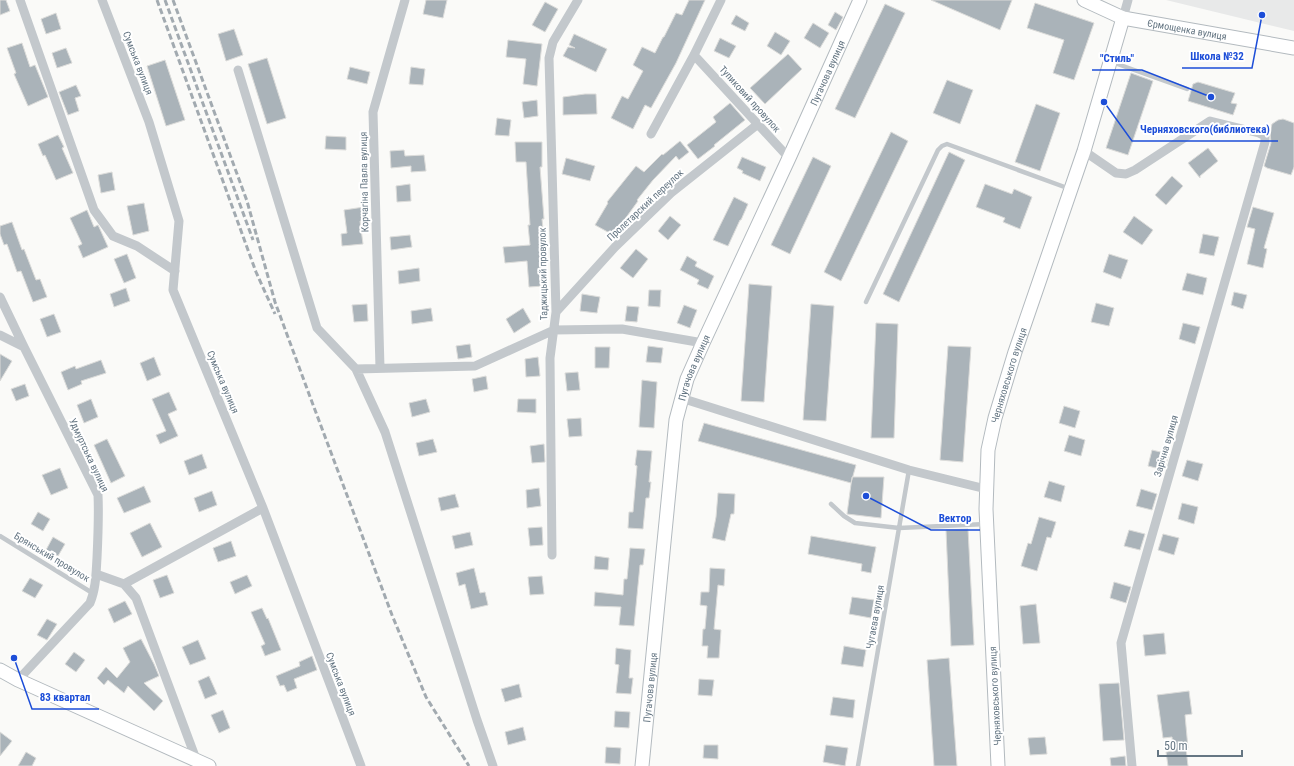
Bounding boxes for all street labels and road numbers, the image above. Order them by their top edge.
street label: Єрмощенка вулиця [1146,17,1228,42]
street label: Сумська вулиця [121,30,155,96]
street label: Пугачова вулиця [808,38,847,107]
street label: Тупиковий провулок [717,64,783,135]
street label: Корчагіна Павла вулиця [358,131,370,232]
street label: Пролетарский переулок [605,167,685,243]
street label: Таджицький провулок [537,227,549,320]
street label: Черняховського вулиця [989,326,1029,424]
street label: Пугачова вулиця [676,333,712,402]
street label: Сумська вулиця [205,349,241,415]
street label: Зарічна вулиця [1152,414,1180,478]
street label: Удмуртська вулиця [67,416,111,494]
street label: Брянський провулок [12,530,92,584]
street label: Чугаєва вулиця [864,584,886,650]
street label: Черняховського вулиця [987,646,1003,746]
street label: Сумська вулиця [324,651,358,717]
street label: Пугачова вулиця [641,652,659,723]

